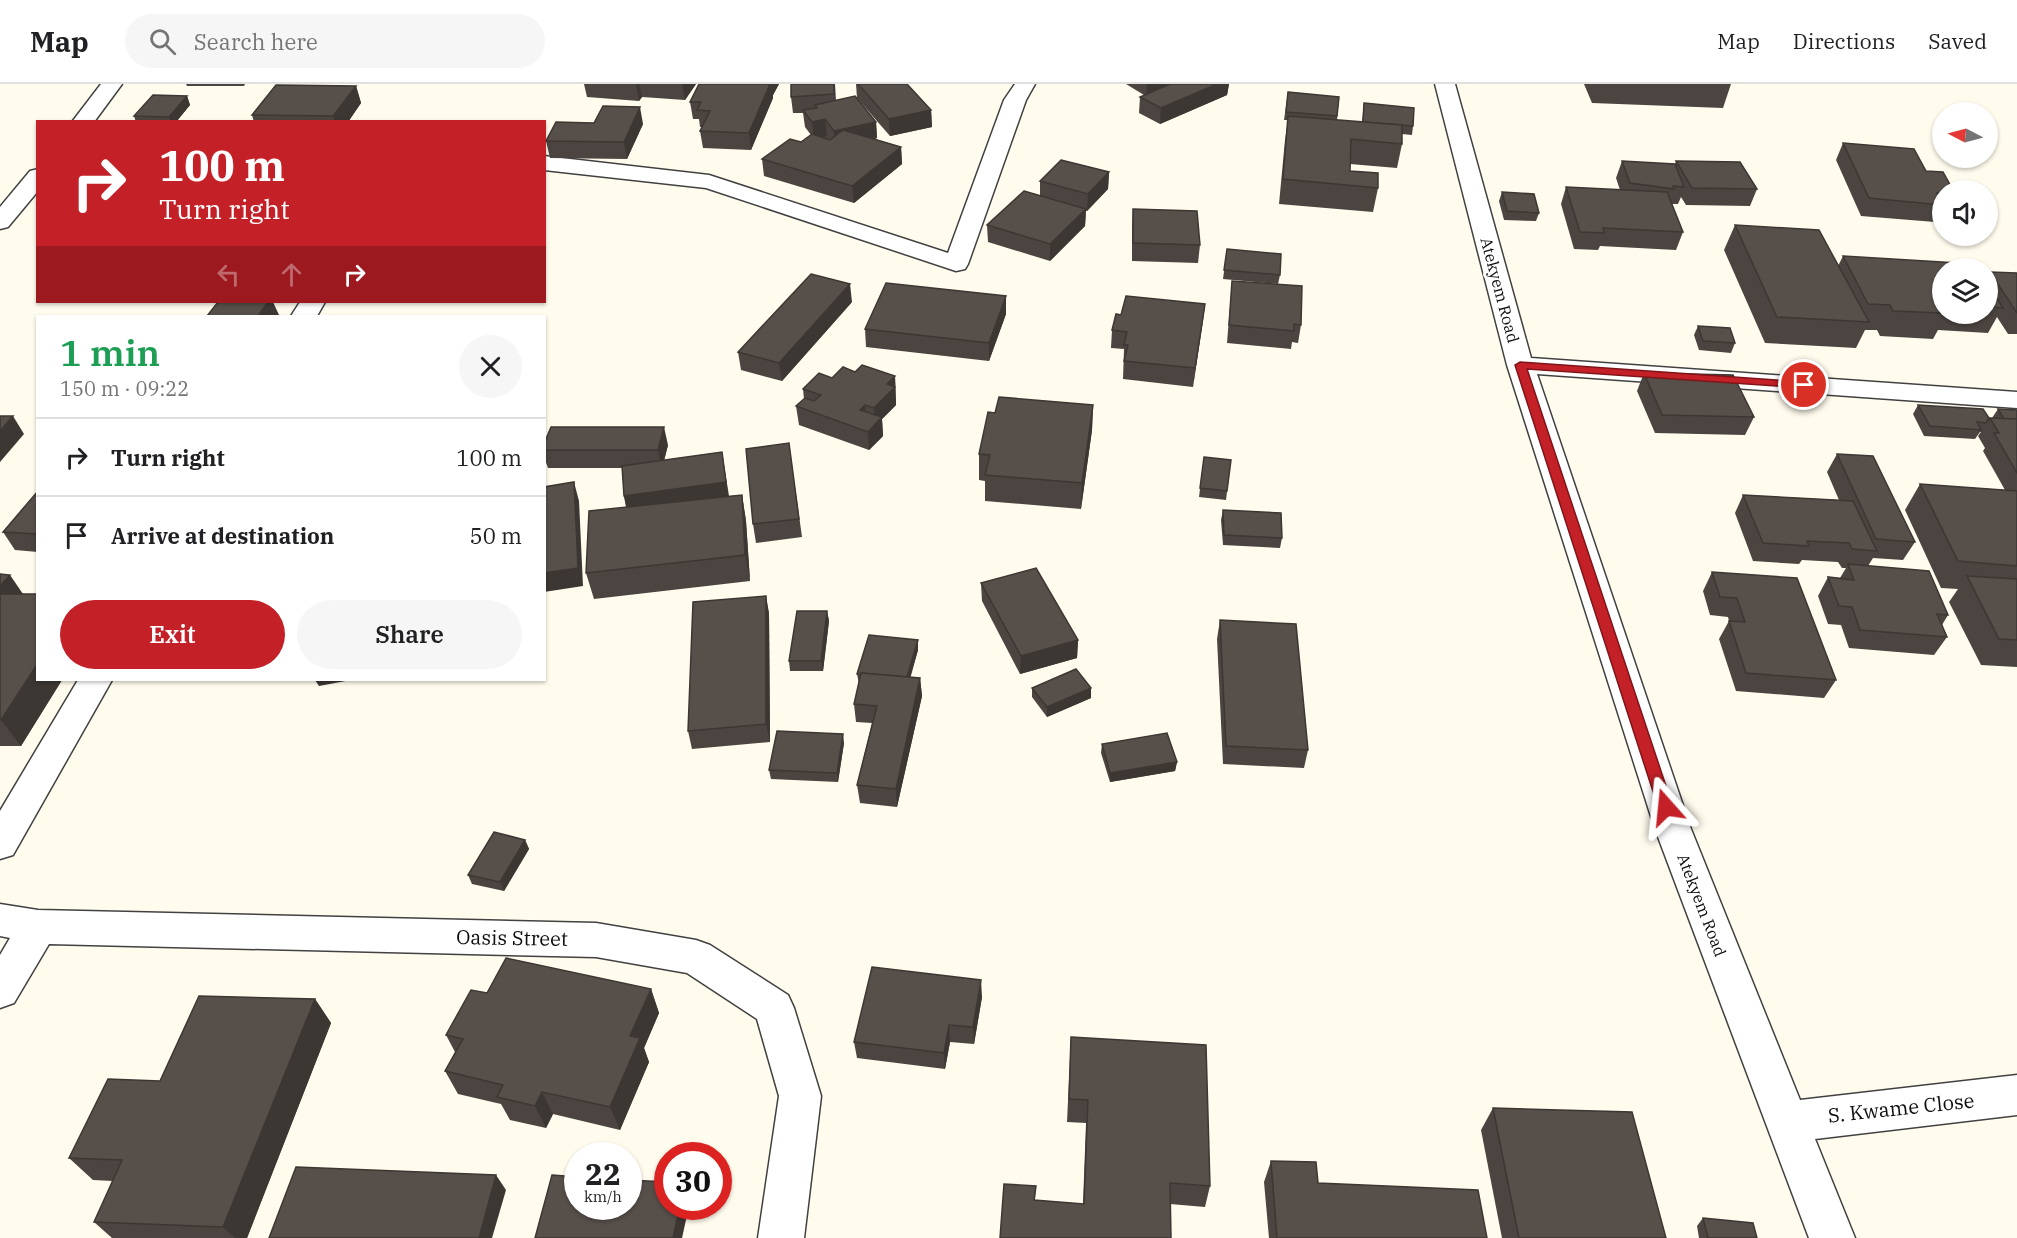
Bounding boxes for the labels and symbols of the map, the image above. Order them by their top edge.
north arrow [1932,102,1998,168]
street label: Atekyem Road [1476,235,1524,345]
pin [1778,359,1829,410]
position arrow [1634,775,1698,839]
street label: Atekyem Road [1673,851,1731,959]
street label: Oasis Street [456,923,568,952]
street label: S. Kwame Close [1826,1086,1975,1129]
speed limit sign: 30 [654,1142,732,1220]

